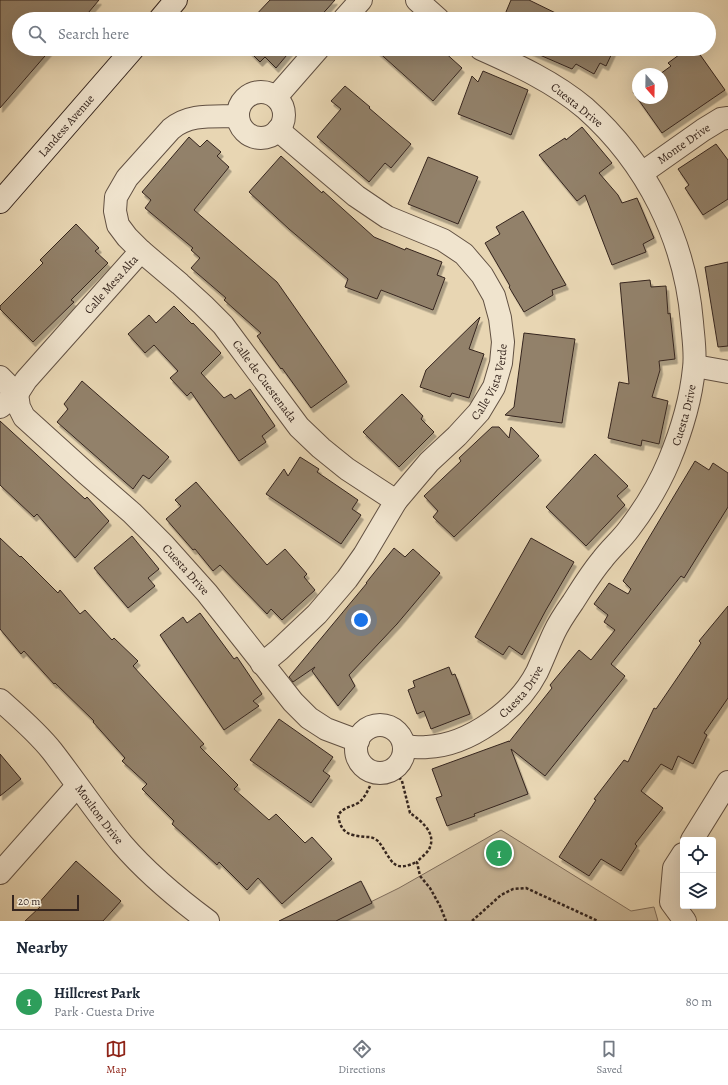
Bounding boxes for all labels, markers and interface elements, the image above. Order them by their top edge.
search box [12,12,716,56]
icon: search [26,23,48,45]
text: Search here [58,24,129,44]
north arrow [632,68,668,104]
street label: Cuesta Drive [547,79,607,131]
street label: Landess Avenue [35,91,98,160]
street label: Monte Drive [654,120,713,168]
street label: Calle Mesa Alta [80,251,142,317]
street label: Calle de Cuestenada [229,337,301,426]
street label: Calle Vista Verde [467,343,511,424]
street label: Cuesta Drive [668,383,700,448]
street label: Cuesta Drive [159,541,213,598]
your location [351,610,371,630]
street label: Cuesta Drive [495,663,547,721]
street label: Moulton Drive [71,781,127,848]
map controls [680,837,716,909]
button: locate [680,837,716,873]
pin: 1 [486,838,512,868]
button: layers [680,873,716,909]
scale bar [12,893,79,912]
text: 20 m [18,894,40,909]
text: Nearby [16,936,67,959]
text: Hillcrest Park [54,983,140,1003]
text: 1 [27,993,31,1010]
text: 80 m [685,993,712,1010]
text: Park · Cuesta Drive [54,1003,154,1020]
tab: Map [105,1038,127,1077]
tab: Directions [338,1038,386,1077]
tab: Saved [596,1038,623,1077]

